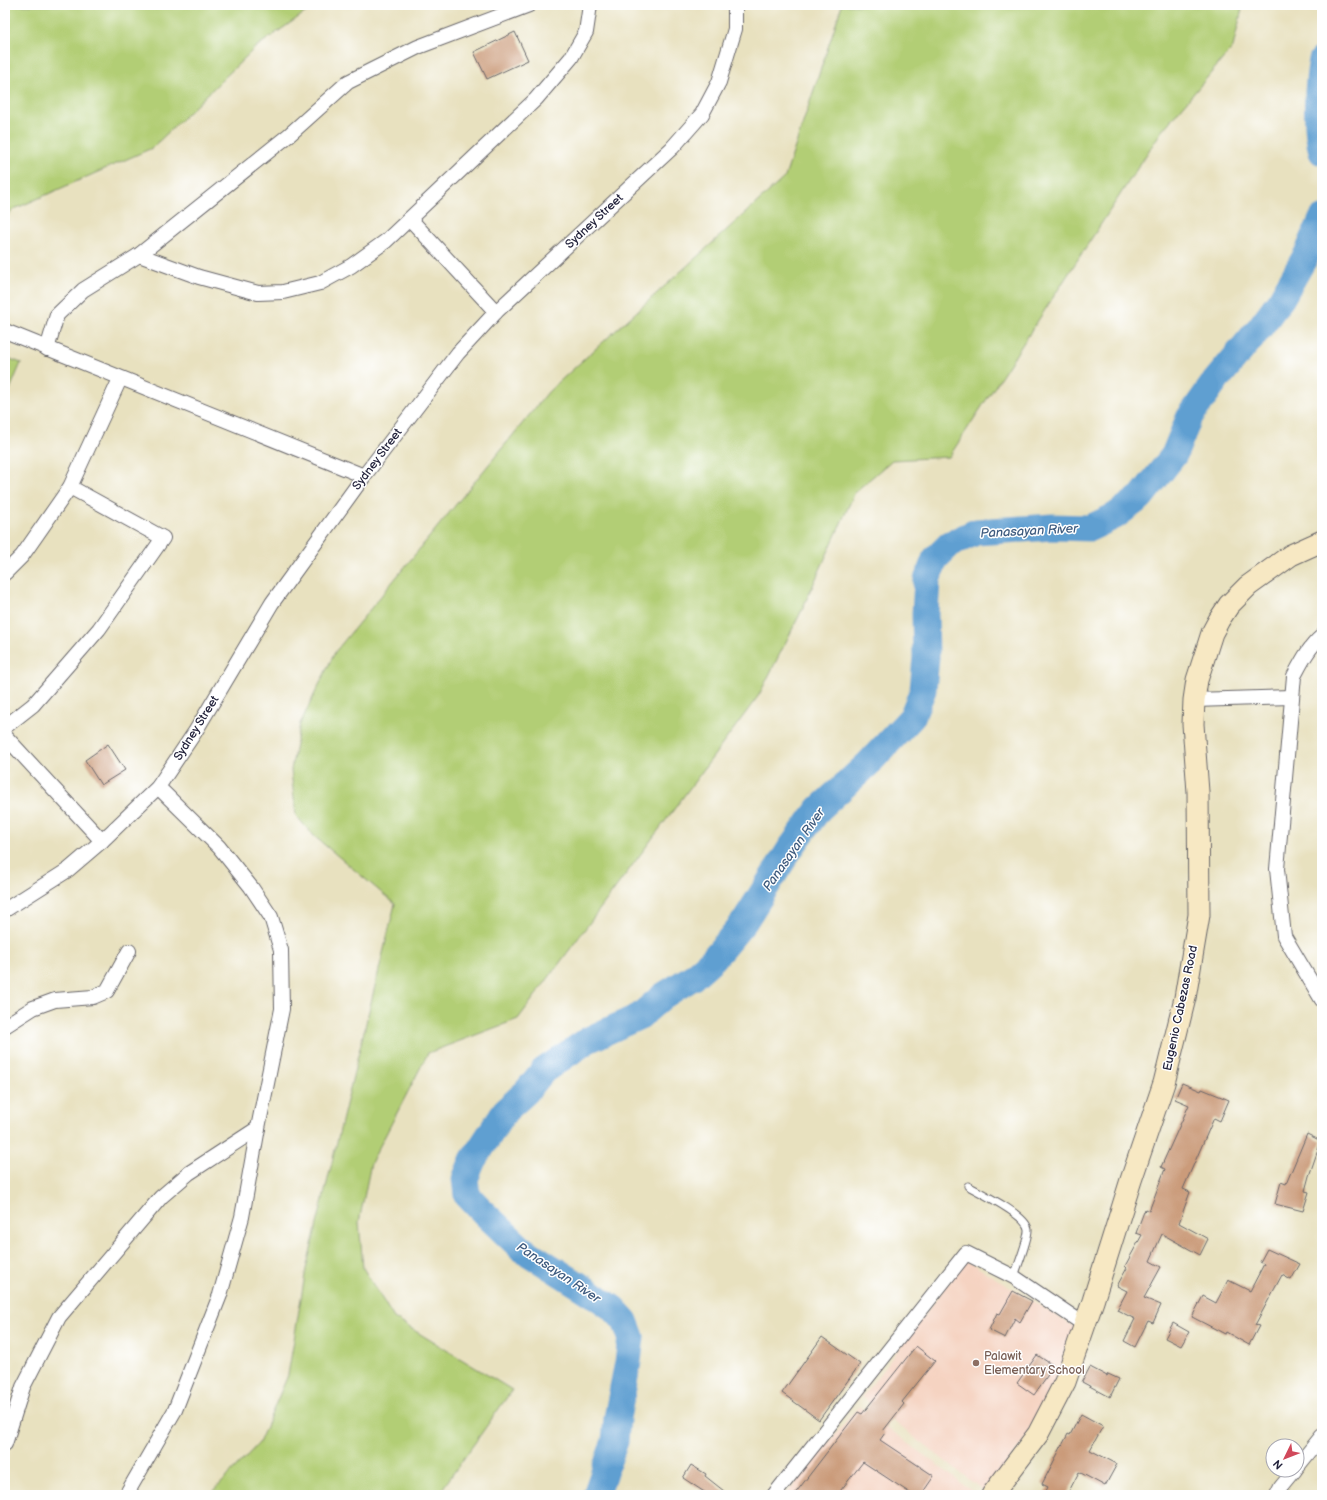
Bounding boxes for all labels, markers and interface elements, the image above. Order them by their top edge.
street label: Sydney Street [562,191,627,252]
street label: Sydney Street [349,425,406,493]
water label: Panasayan River [980,520,1079,542]
street label: Sydney Street [171,693,222,763]
water label: Panasayan River [759,804,829,894]
street label: Eugenio Cabezas Road [1160,944,1201,1072]
water label: Panasayan River [514,1239,604,1307]
place label: Palawit Elementary School [984,1349,1085,1378]
marker: Palawit Elementary School [971,1358,981,1368]
north arrow [1265,1438,1305,1478]
text: N [1270,1457,1286,1472]

